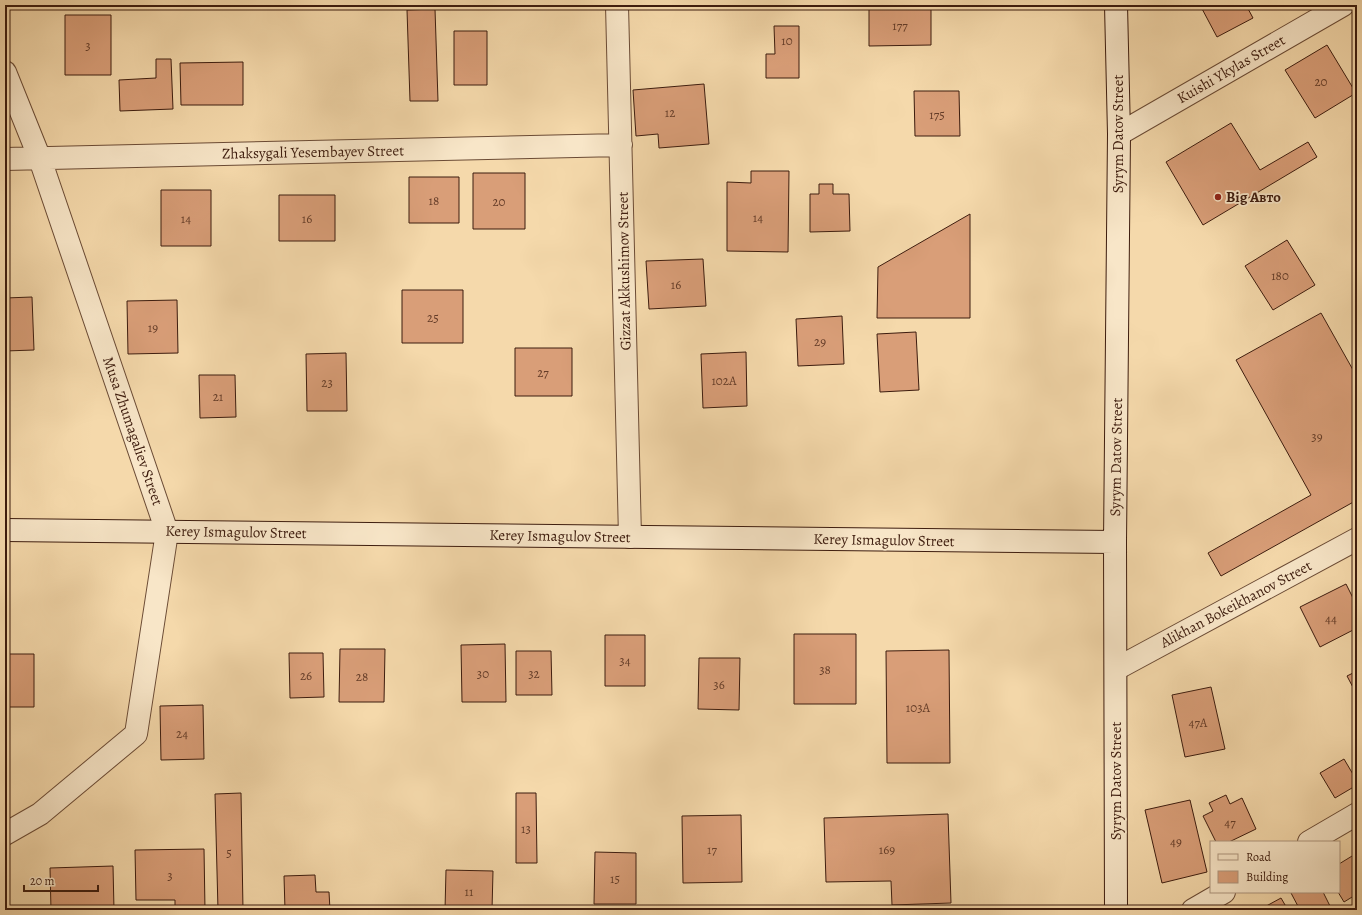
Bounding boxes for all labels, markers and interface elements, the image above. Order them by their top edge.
house number: 177 [892,17,908,34]
street label: Kuishi Ykylas Street [1173,30,1289,108]
house number: 10 [781,32,793,49]
house number: 3 [85,37,91,54]
house number: 20 [1314,73,1328,90]
street label: Syrym Datov Street [1108,75,1128,193]
house number: 12 [665,104,675,121]
house number: 175 [929,106,945,123]
street label: Zhaksygali Yesembayev Street [222,140,404,164]
place label: Big Авто [1226,187,1281,207]
street label: Gizzat Akkushimov Street [613,191,635,350]
house number: 18 [429,192,439,209]
marker: Big Авто [1213,192,1223,202]
house number: 20 [492,193,506,210]
house number: 14 [753,209,763,226]
house number: 14 [181,210,191,227]
house number: 16 [302,210,312,227]
house number: 180 [1271,267,1289,284]
house number: 16 [671,276,681,293]
house number: 25 [427,309,439,326]
house number: 19 [148,319,158,336]
house number: 29 [814,333,826,350]
street label: Musa Zhumagaliev Street [98,354,168,508]
house number: 27 [537,364,549,381]
house number: 102А [711,372,737,389]
house number: 23 [321,374,333,391]
house number: 21 [213,388,224,405]
street label: Syrym Datov Street [1105,397,1127,517]
house number: 39 [1311,428,1323,445]
street label: Kerey Ismagulov Street [165,521,307,543]
street label: Kerey Ismagulov Street [489,525,631,547]
street label: Kerey Ismagulov Street [813,529,955,551]
street label: Alikhan Bokeikhanov Street [1156,556,1315,653]
house number: 44 [1325,610,1337,627]
house number: 34 [619,652,631,669]
house number: 38 [819,661,831,678]
house number: 30 [477,665,489,682]
house number: 32 [528,665,540,682]
house number: 26 [300,667,312,684]
house number: 28 [356,668,368,685]
house number: 36 [713,676,725,693]
house number: 103А [906,699,931,716]
house number: 47А [1189,714,1208,731]
street label: Syrym Datov Street [1106,722,1126,840]
house number: 24 [176,725,188,742]
house number: 47 [1224,814,1236,831]
house number: 13 [521,820,531,837]
house number: 49 [1170,833,1182,850]
house number: 17 [707,841,717,858]
house number: 169 [879,841,895,858]
legend [1210,841,1340,893]
house number: 5 [226,844,232,861]
text: Road [1246,849,1272,865]
scale bar [24,867,98,893]
house number: 3 [167,867,173,884]
text: Building [1246,869,1288,885]
house number: 15 [610,870,620,887]
text: 20 m [30,873,54,889]
house number: 11 [465,883,474,900]

